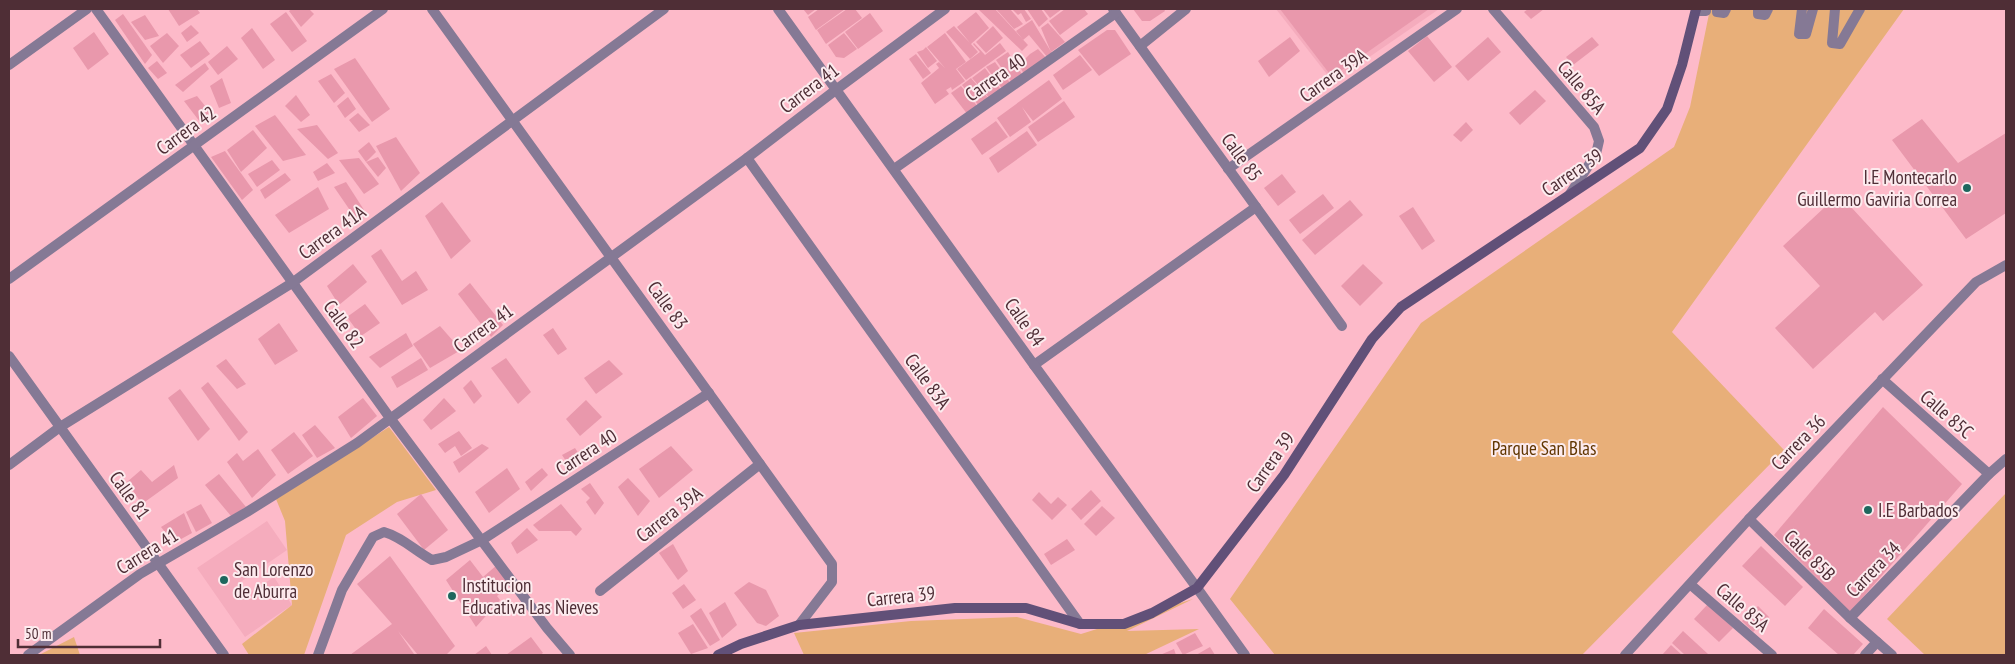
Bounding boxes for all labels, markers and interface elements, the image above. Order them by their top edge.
street label: Carrera 39A [1294,43,1372,107]
street label: Carrera 40 [960,48,1030,106]
street label: Calle 85A [1553,55,1611,119]
street label: Carrera 41 [775,58,843,118]
street label: Carrera 42 [151,100,221,160]
street label: Calle 85 [1216,128,1268,186]
street label: Carrera 39 [1537,143,1607,201]
place label: I.E Montecarlo Guillermo Gaviria Correa [1797,165,1957,211]
marker: I.E Montecarlo Guillermo Gaviria Correa [1961,182,1973,194]
street label: Carrera 41A [294,200,370,264]
street label: Calle 83 [642,276,694,334]
street label: Calle 84 [1000,293,1051,351]
street label: Calle 82 [318,295,370,353]
street label: Carrera 41 [448,298,518,358]
street label: Calle 83A [900,349,956,413]
street label: Calle 85C [1916,384,1979,444]
street label: Carrera 36 [1766,409,1830,475]
street label: Carrera 40 [551,423,621,481]
street label: Carrera 39 [1241,427,1299,497]
park label: Parque San Blas [1492,436,1596,460]
street label: Calle 81 [104,466,156,524]
street label: Carrera 39A [631,481,707,547]
place label: I.E Barbados [1878,498,1958,522]
marker: I.E Barbados [1862,504,1874,516]
street label: Carrera 41 [112,523,182,579]
street label: Calle 85B [1779,524,1841,586]
street label: Carrera 34 [1841,536,1906,602]
place label: San Lorenzo de Aburra [234,557,314,603]
place label: Institucion Educativa Las Nieves [462,573,599,619]
marker: San Lorenzo de Aburra [218,574,230,586]
street label: Calle 85A [1711,577,1775,637]
street label: Carrera 39 [866,580,936,612]
marker: Institucion Educativa Las Nieves [446,590,458,602]
scale bar [18,616,160,648]
text: 50 m [25,624,51,643]

